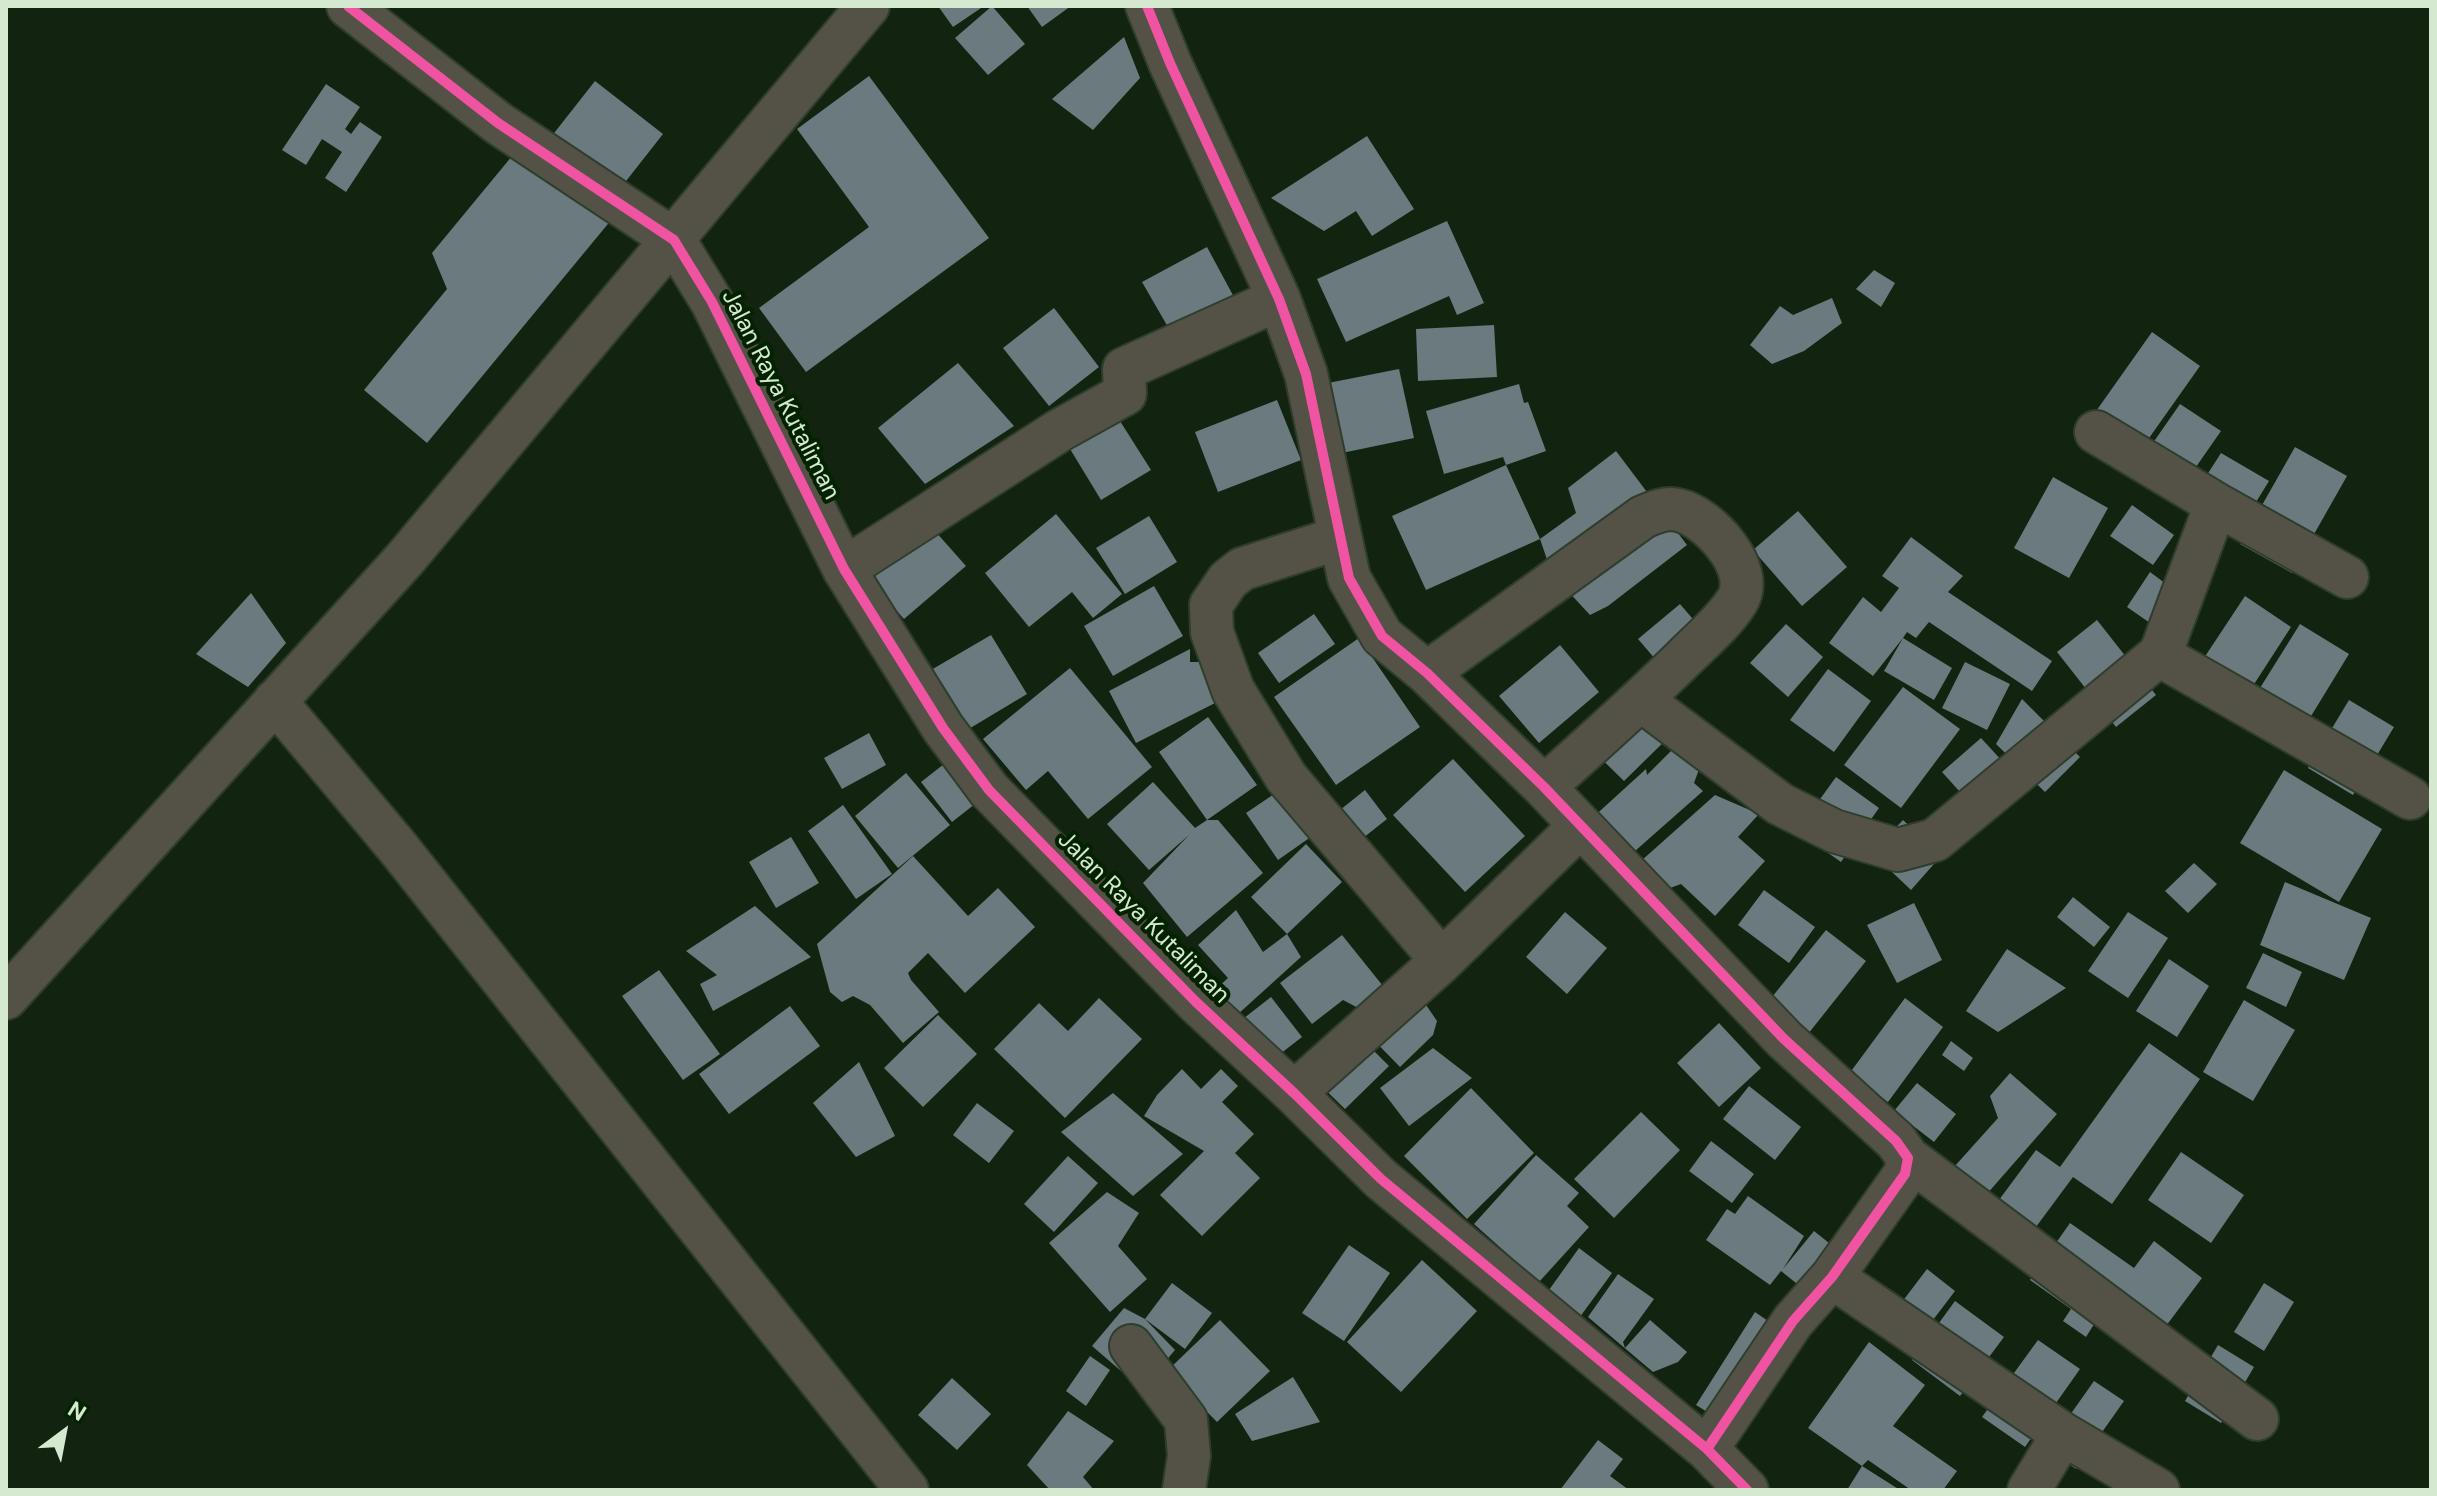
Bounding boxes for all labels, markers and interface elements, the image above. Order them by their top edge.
street label: Jalan Raya Kutaliman [715,285,845,505]
street label: Jalan Raya Kutaliman [1051,826,1235,1010]
north arrow [24,1392,104,1472]
text: N [62,1395,91,1428]

